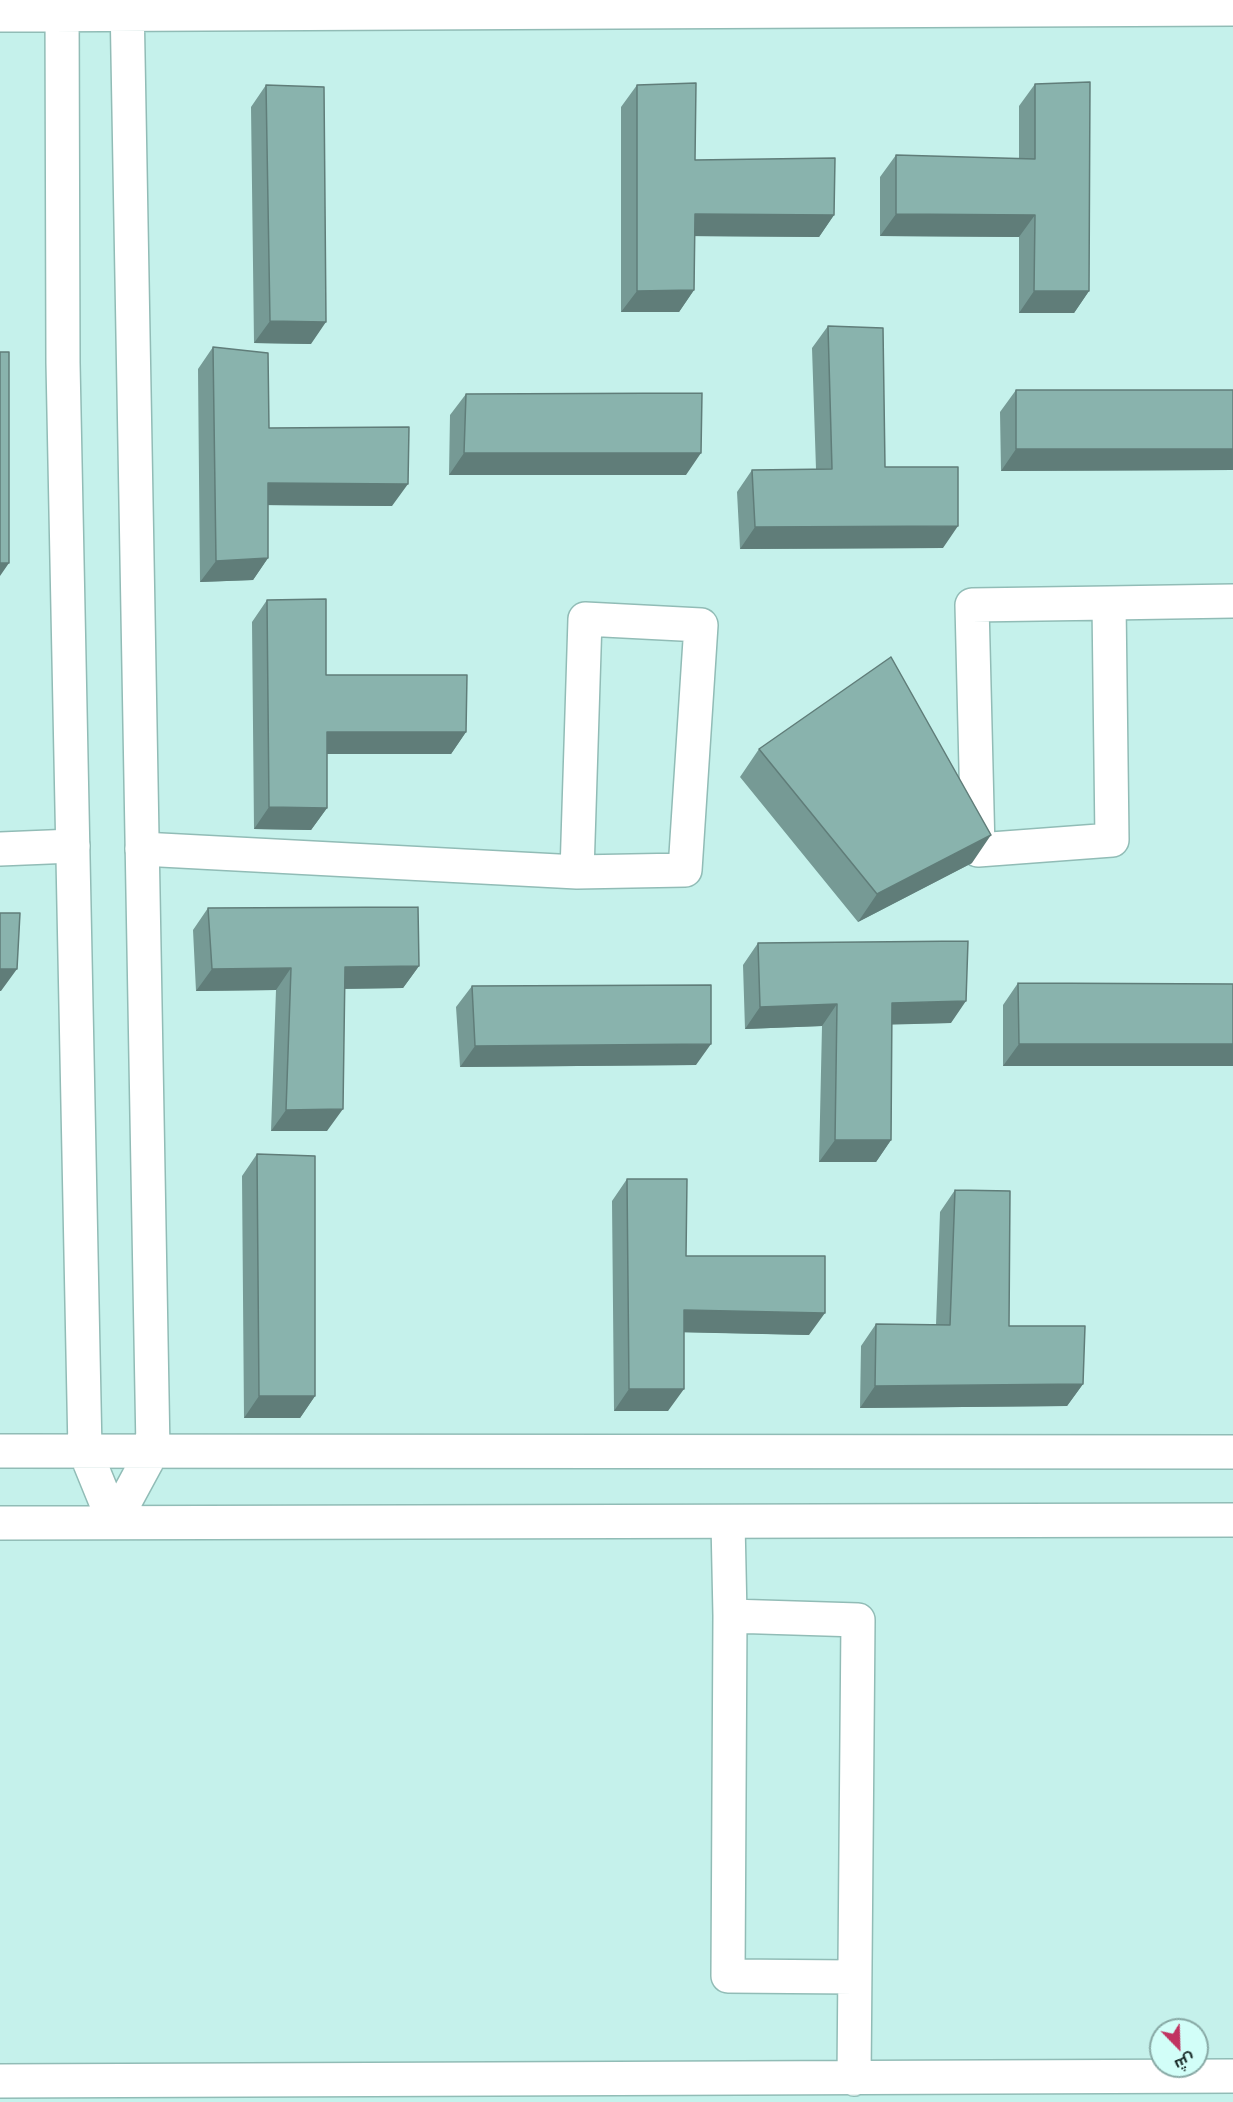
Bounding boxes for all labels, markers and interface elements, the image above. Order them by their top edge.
north arrow [1149,2018,1209,2078]
text: ش [1172,2050,1199,2076]

